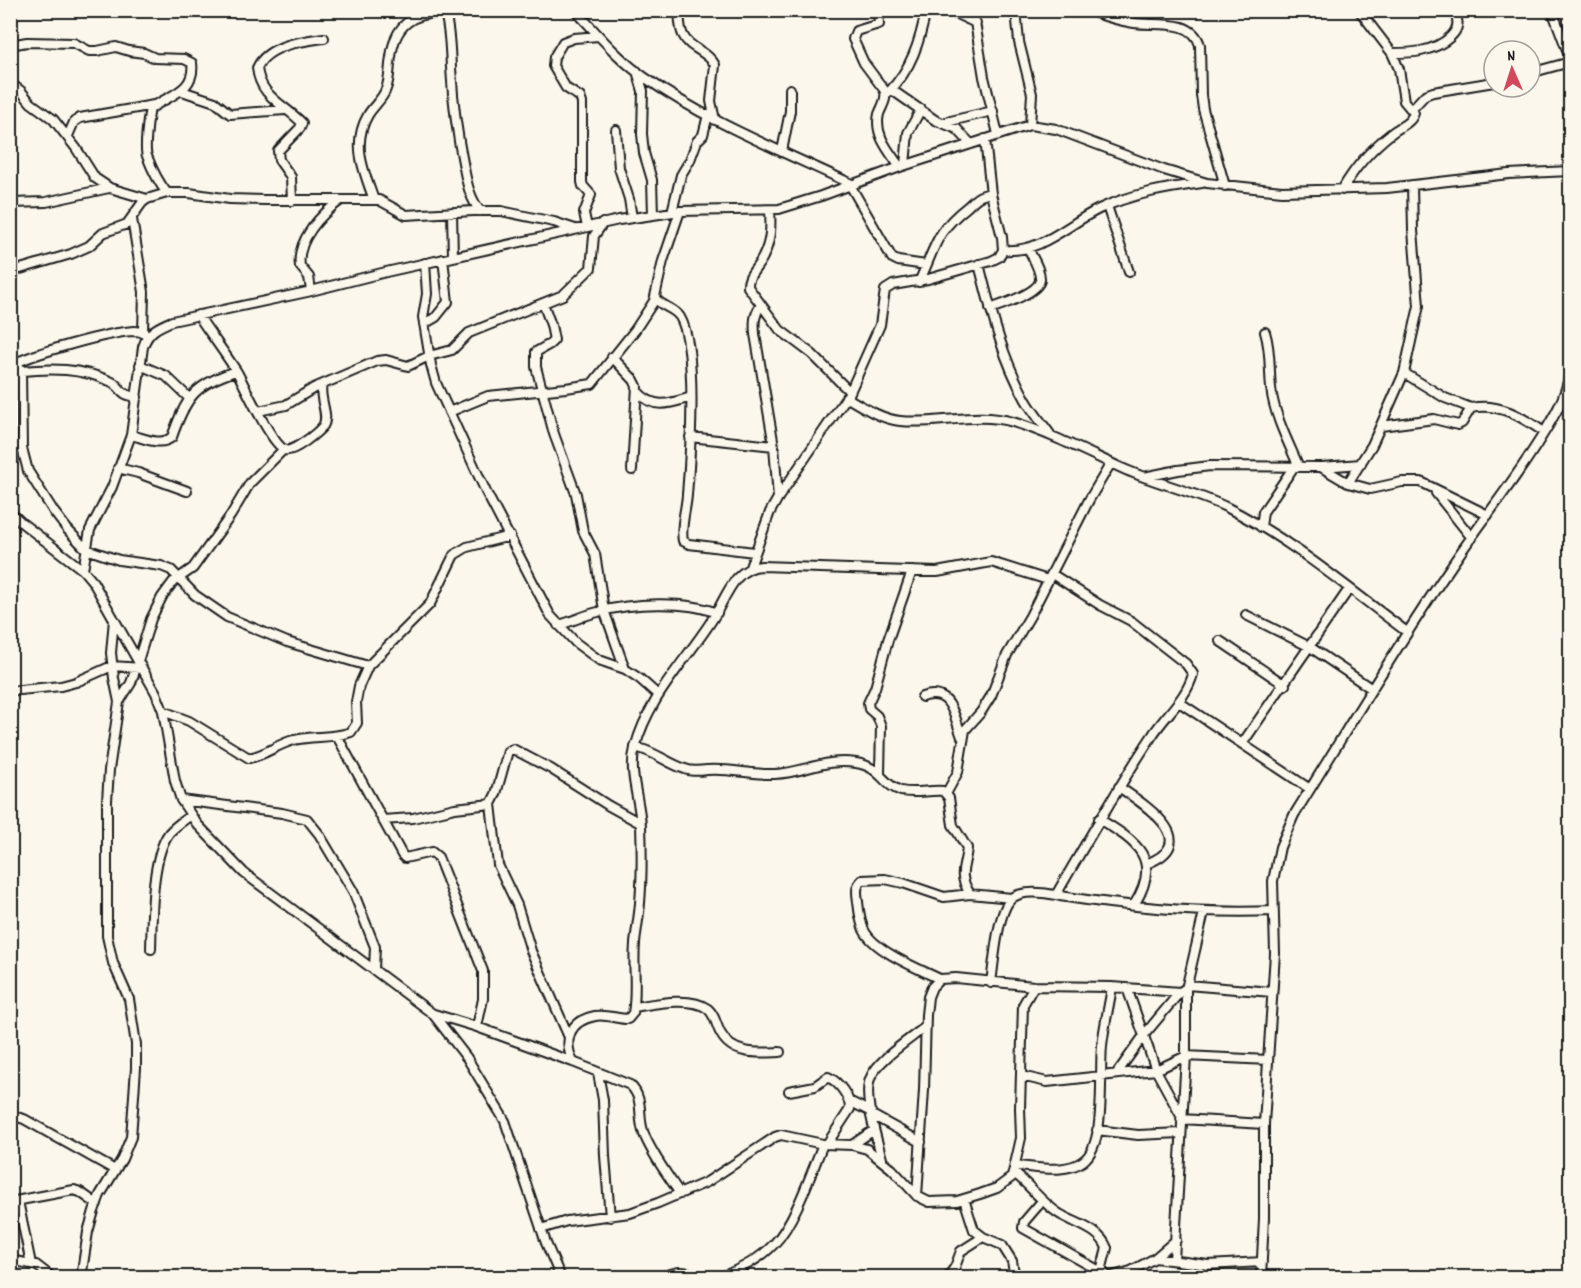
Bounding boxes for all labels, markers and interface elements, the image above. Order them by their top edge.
north arrow [1482,39,1542,99]
text: N [1507,45,1516,68]

